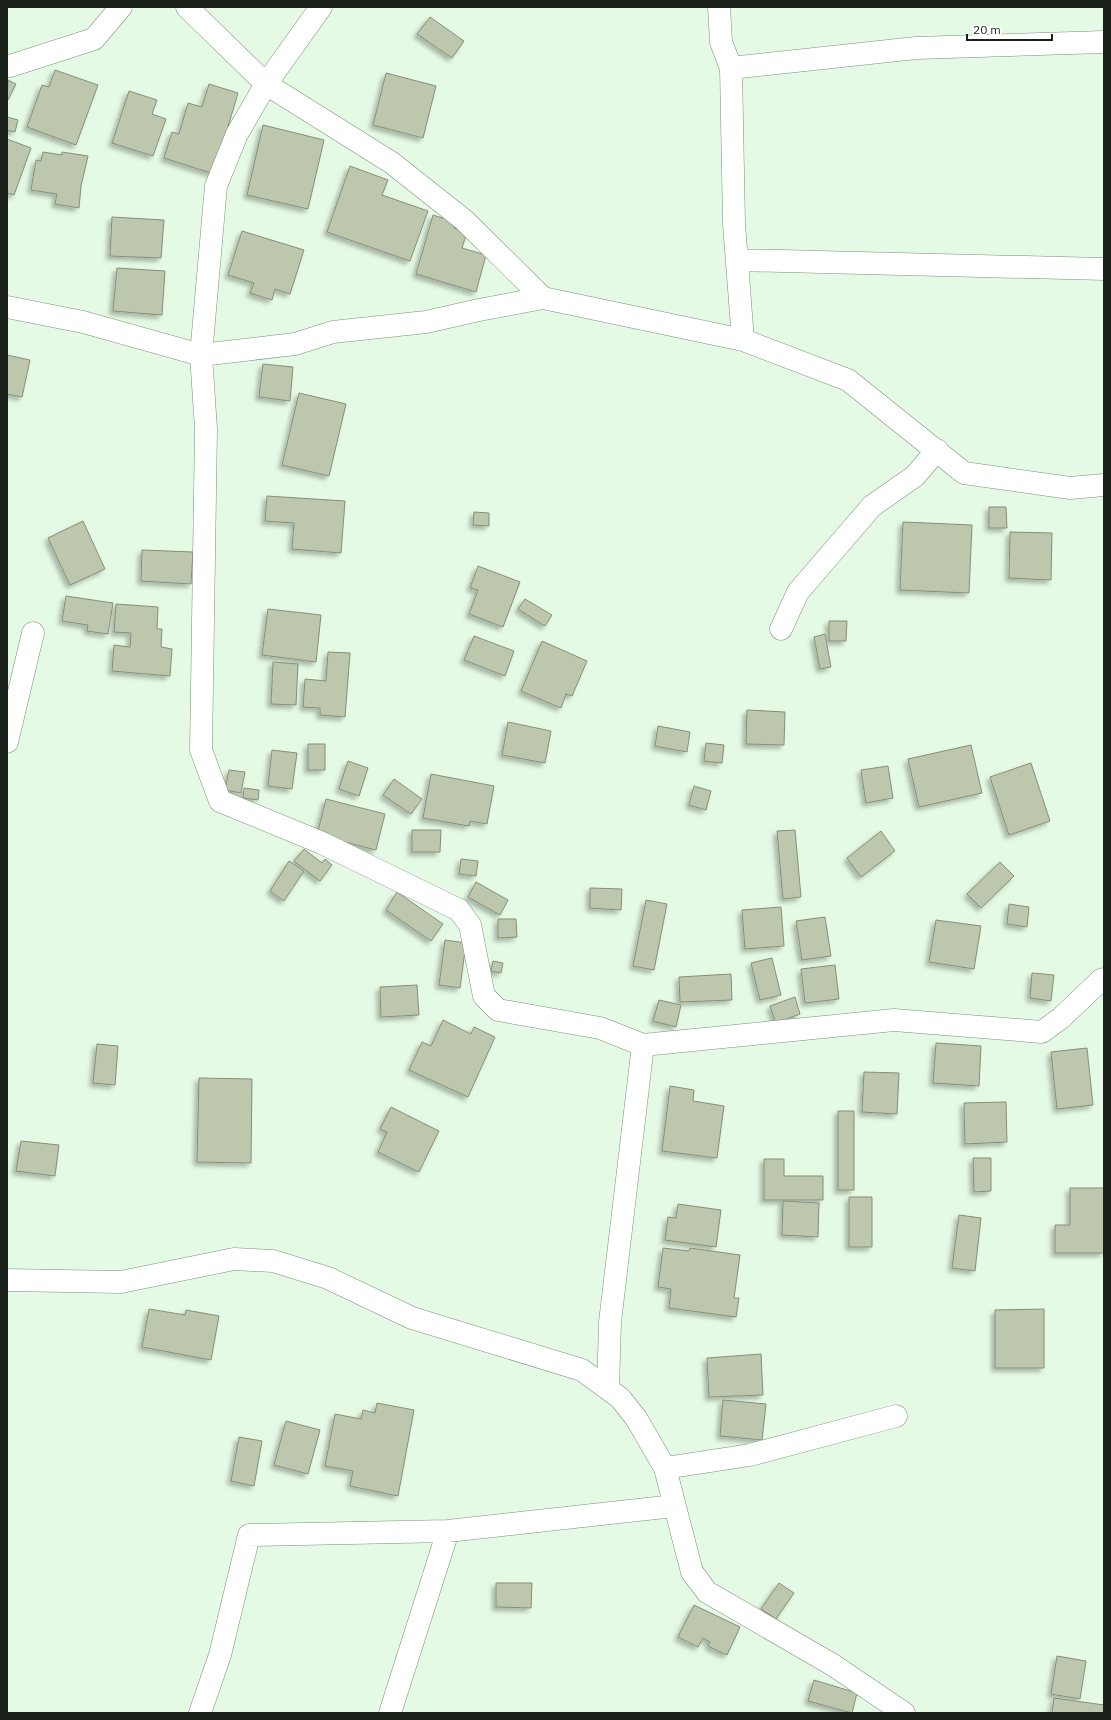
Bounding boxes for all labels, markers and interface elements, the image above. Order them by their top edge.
scale bar [967,16,1052,42]
text: 20 m [973,22,1001,37]

